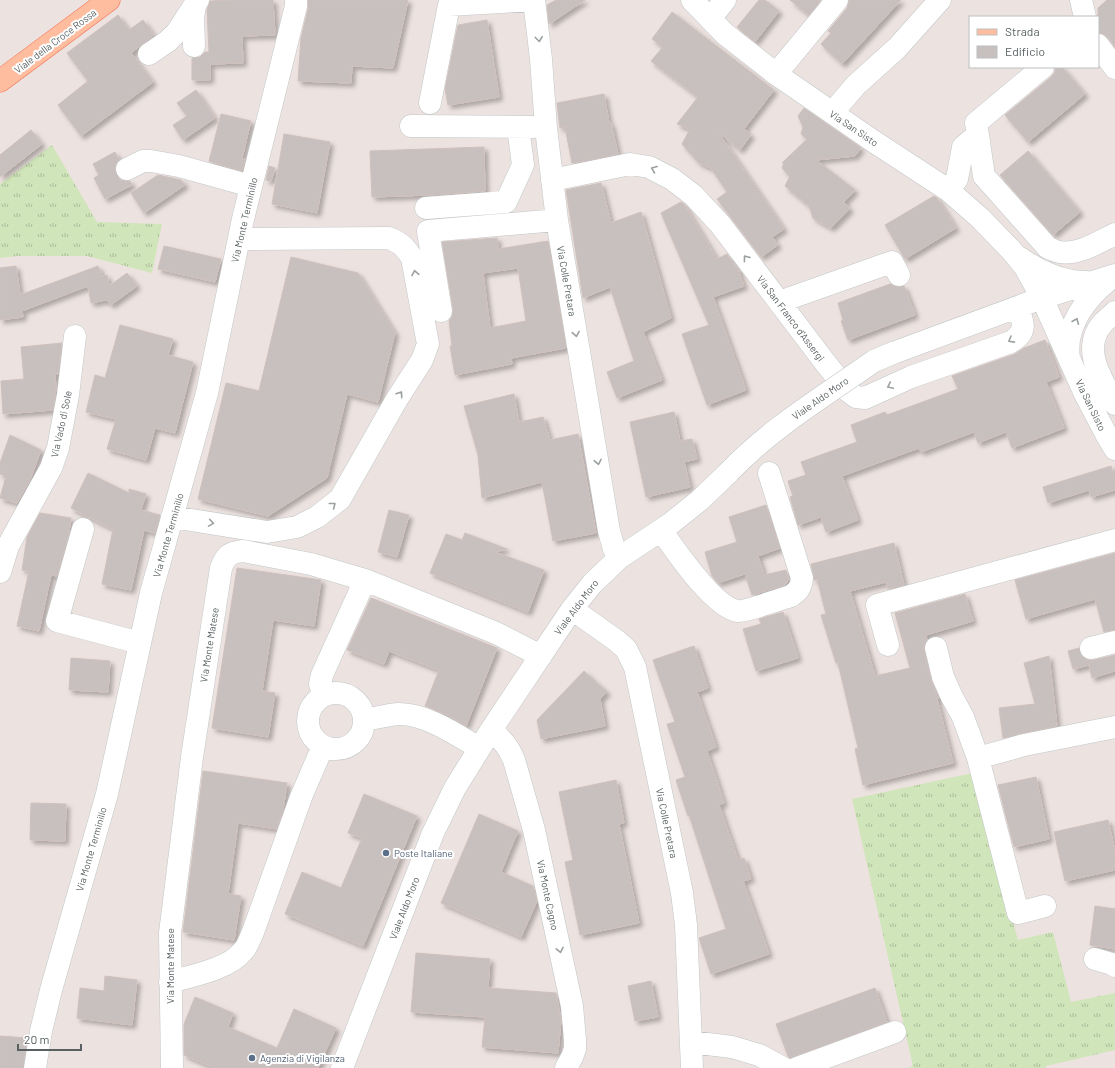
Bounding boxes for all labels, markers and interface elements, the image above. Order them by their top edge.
street label: Viale della Croce Rossa [12,6,98,76]
legend [969,16,1099,68]
text: Strada [1005,24,1040,38]
one-way arrow [534,36,543,42]
text: Edificio [1005,44,1045,58]
street label: Via San Sisto [827,107,881,149]
one-way arrow [650,166,657,174]
street label: Via Monte Terminillo [228,176,260,264]
street label: Via Colle Pretara [555,245,579,317]
one-way arrow [744,256,751,263]
one-way arrow [411,270,420,276]
street label: Via San Franco d'Assergi [755,273,827,363]
one-way arrow [1071,318,1079,326]
one-way arrow [571,331,580,337]
one-way arrow [1008,336,1015,343]
street label: Viale Aldo Moro [789,374,851,422]
street label: Via San Sisto [1073,377,1109,433]
one-way arrow [886,381,894,389]
street label: Via Vado di Sole [48,390,74,458]
one-way arrow [395,391,403,398]
one-way arrow [593,459,602,465]
street label: Via Monte Terminillo [150,491,186,579]
one-way arrow [329,502,336,509]
one-way arrow [208,518,214,527]
street label: Viale Aldo Moro [551,577,601,637]
street label: Via Monte Matese [197,607,221,683]
street label: Via Colle Pretara [654,787,680,859]
street label: Via Monte Terminillo [73,805,109,893]
place label: Poste Italiane [394,847,453,859]
marker: Poste Italiane [381,848,391,858]
street label: Via Monte Cagno [535,859,561,931]
street label: Viale Aldo Moro [387,875,421,941]
street label: Via Monte Matese [164,928,176,1004]
one-way arrow [556,947,564,954]
scale bar [18,1026,81,1052]
text: 20 m [24,1032,50,1046]
place label: Agenzia di Vigilanza [260,1052,345,1064]
marker: Agenzia di Vigilanza [247,1053,257,1063]

